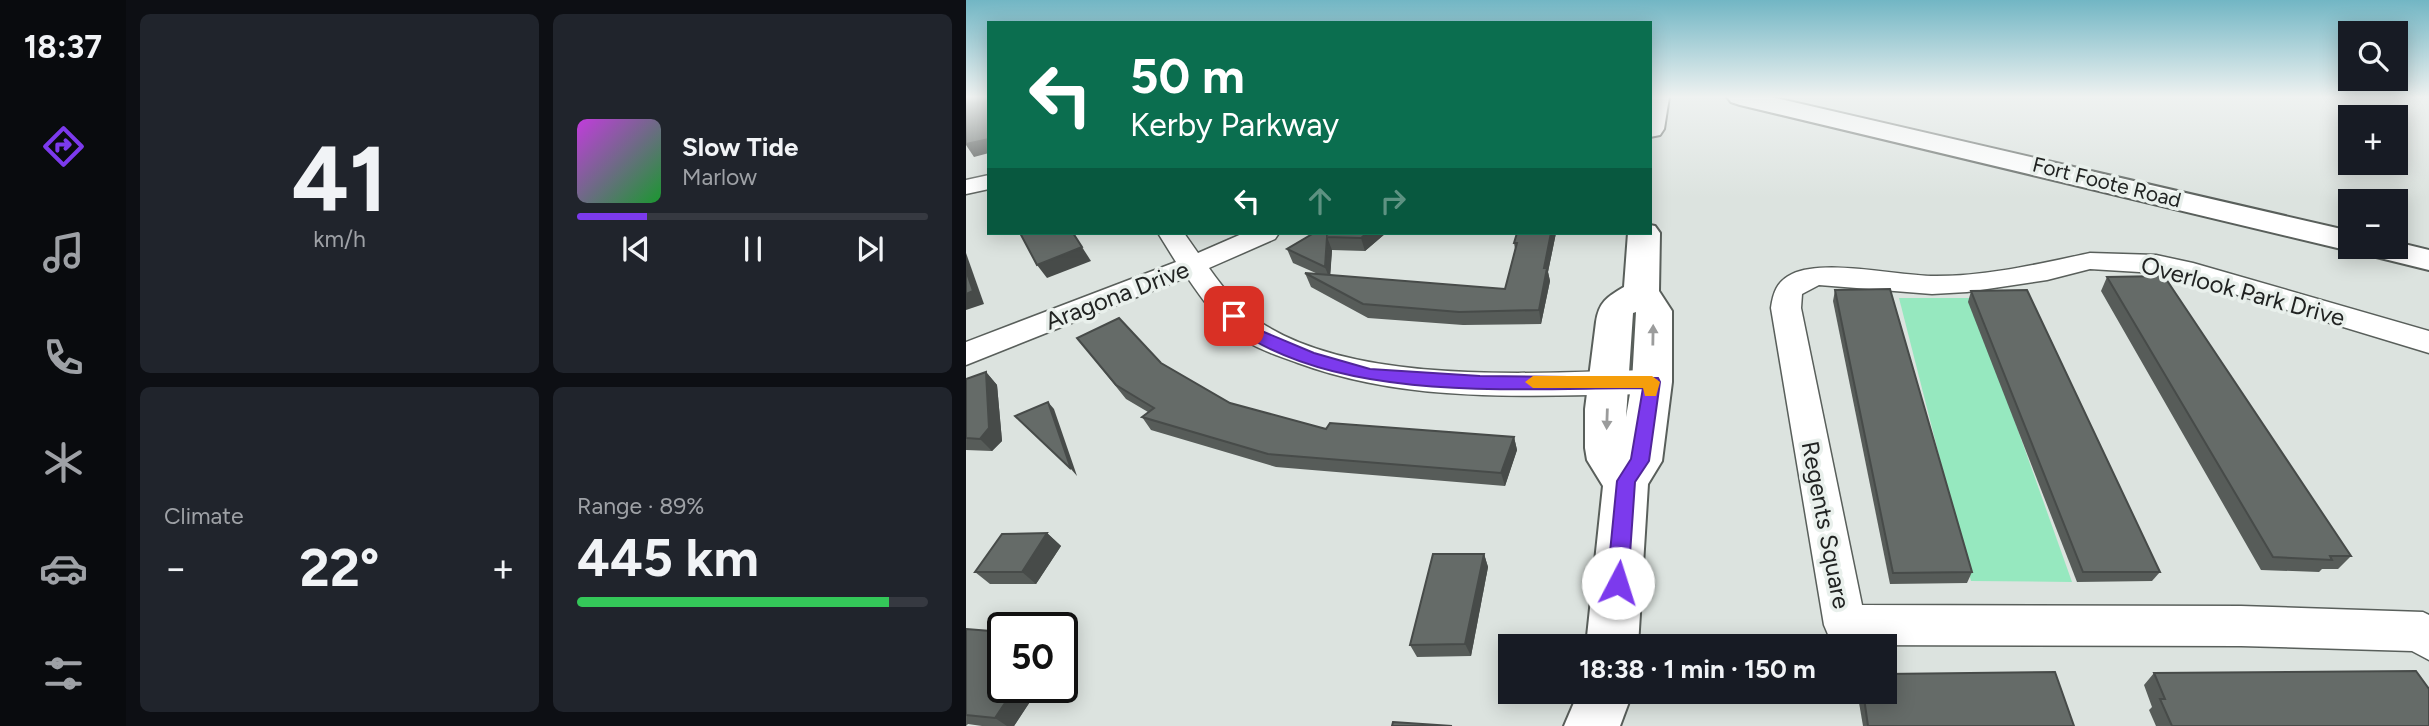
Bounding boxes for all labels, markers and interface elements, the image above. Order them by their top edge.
map controls [2338,21,2408,259]
button: search [2338,21,2408,91]
text: 18:37 [24,28,102,66]
text: 50 m [1130,46,1245,105]
icon: left [1015,49,1106,140]
button: + [2338,105,2408,175]
text: Kerby Parkway [1130,106,1339,144]
icon: directions [39,122,88,171]
text: 41 [291,125,388,234]
text: Slow Tide [682,131,798,163]
street label: Fort Foote Road [2030,151,2184,213]
text: Marlow [682,163,757,191]
icon: left [1228,182,1266,220]
icon: ahead [1301,182,1339,220]
icon: right [1374,182,1412,220]
button: − [2338,189,2408,259]
text: km/h [313,225,366,253]
icon: music [39,228,88,277]
icon: previous [617,230,655,268]
icon: pause [734,230,772,268]
icon: next [851,230,889,268]
street label: Overlook Park Drive [2138,250,2348,332]
street label: Aragona Drive [1041,254,1193,336]
pin [1204,286,1264,346]
icon: arrive [1215,297,1253,335]
one-way arrow [1648,324,1659,346]
icon: phone [39,333,88,382]
one-way arrow [1601,409,1612,431]
icon: climate [39,438,88,487]
street label: Regents Square [1796,439,1856,611]
text: Range · 89% [577,492,704,520]
text: Climate [164,502,243,530]
text: 445 km [577,527,759,589]
text: 22° [300,537,379,599]
icon: car [39,544,88,593]
text: − [164,545,188,591]
text: + [491,545,515,591]
position arrow [1581,546,1655,620]
speed limit sign: 50 [987,612,1078,703]
icon: filters [39,649,88,698]
text: 18:38 · 1 min · 150 m [1579,653,1816,685]

